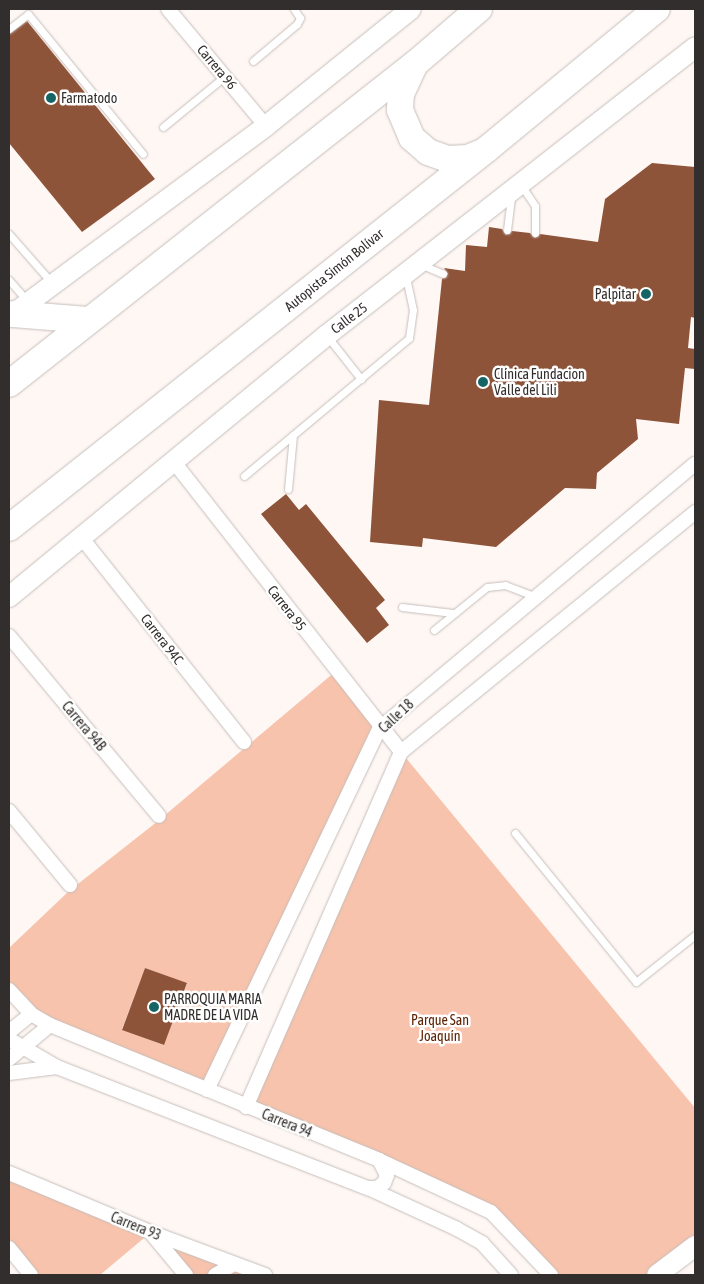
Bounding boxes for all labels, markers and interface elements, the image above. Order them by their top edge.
street label: Carrera 96 [194,41,240,93]
place label: Farmatodo [61,90,117,106]
marker: Farmatodo [45,92,57,104]
street label: Autopista Simón Bolívar [281,225,387,315]
place label: Palpitar [595,286,636,302]
marker: Palpitar [640,288,652,300]
street label: Calle 25 [327,299,371,337]
place label: Clínica Fundacion Valle del Lili [494,366,585,398]
marker: Clínica Fundacion Valle del Lili [476,375,490,389]
street label: Carrera 95 [264,582,310,634]
street label: Carrera 94C [137,611,187,667]
street label: Calle 18 [375,696,417,736]
street label: Carrera 94B [58,698,110,754]
place label: PARROQUIA MARIA MADRE DE LA VIDA [164,991,262,1024]
marker: PARROQUIA MARIA MADRE DE LA VIDA [148,1001,160,1013]
park label: Parque San Joaquín [411,1012,469,1044]
street label: Carrera 94 [259,1105,315,1141]
street label: Carrera 93 [108,1208,164,1244]

